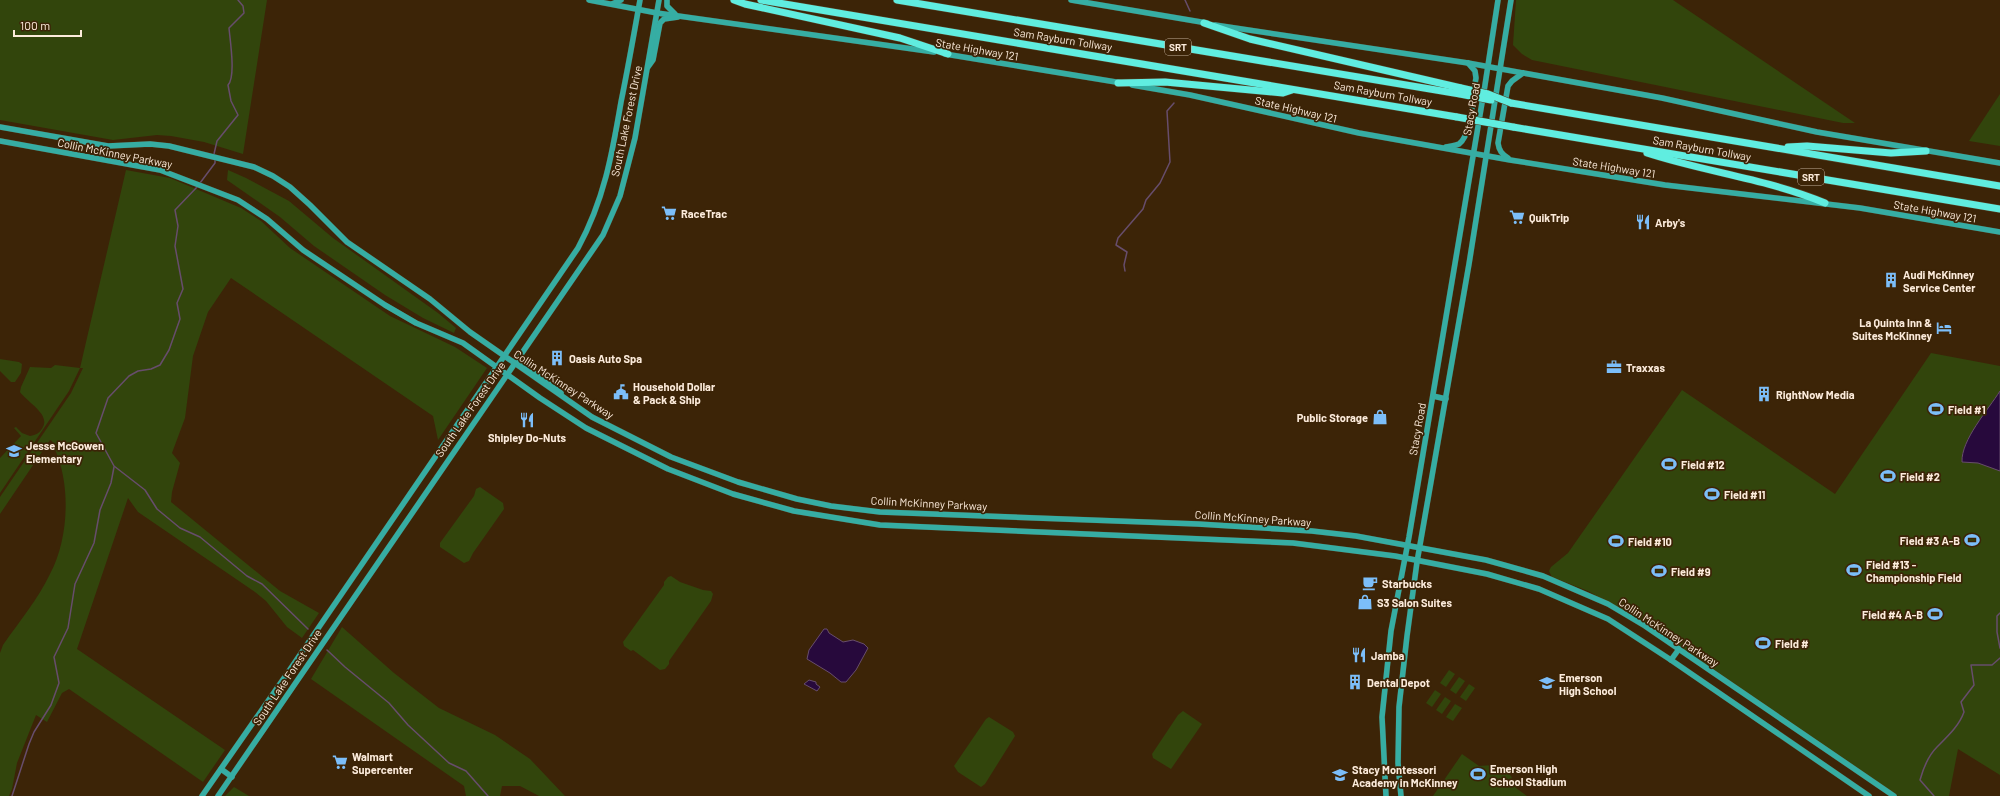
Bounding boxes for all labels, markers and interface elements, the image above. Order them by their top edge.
scale bar [14,12,81,38]
text: 100 m [20,18,50,32]
street label: Sam Rayburn Tollway [1013,25,1113,53]
street label: State Highway 121 [935,35,1019,63]
road number: SRT [1165,39,1191,55]
street label: South Lake Forest Drive [608,64,644,178]
street label: Sam Rayburn Tollway [1333,78,1433,108]
street label: Stacy Road [1460,82,1482,136]
street label: State Highway 121 [1254,93,1338,125]
street label: Sam Rayburn Tollway [1652,133,1752,163]
street label: Collin McKinney Parkway [57,135,173,171]
street label: State Highway 121 [1572,154,1656,180]
road number: SRT [1798,169,1824,185]
street label: State Highway 121 [1893,197,1977,225]
supermarket icon: RaceTrac [660,204,678,222]
place label: RaceTrac [681,207,727,220]
supermarket icon: QuikTrip [1508,208,1526,226]
place label: QuikTrip [1529,211,1569,224]
restaurant icon: Arby's [1634,213,1652,231]
place label: Arby's [1655,216,1686,229]
place label: Audi McKinney Service Center [1903,268,1976,294]
building icon: Audi McKinney Service Center [1882,271,1900,289]
place label: La Quinta Inn & Suites McKinney [1852,316,1932,342]
hotel icon: La Quinta Inn & Suites McKinney [1935,319,1953,337]
street label: Collin McKinney Parkway [512,347,616,421]
building icon: Oasis Auto Spa [548,349,566,367]
place label: Oasis Auto Spa [569,352,642,365]
office icon: Traxxas [1605,358,1623,376]
street label: South Lake Forest Drive [432,359,508,459]
place label: Traxxas [1626,361,1665,374]
place label: Household Dollar & Pack & Ship [633,380,716,406]
public building icon: Household Dollar & Pack & Ship [612,383,630,401]
building icon: RightNow Media [1755,385,1773,403]
place label: RightNow Media [1776,388,1855,401]
sports icon: Field #1 [1927,400,1945,418]
street label: Stacy Road [1406,402,1428,456]
place label: Field #1 [1948,403,1986,416]
shop icon: Public Storage [1371,408,1389,426]
restaurant icon: Shipley Do-Nuts [518,411,536,429]
place label: Public Storage [1297,411,1368,424]
place label: Shipley Do-Nuts [488,431,567,444]
place label: Jesse McGowen Elementary [26,439,104,465]
school or university icon: Jesse McGowen Elementary [5,442,23,460]
sports icon: Field #12 [1660,455,1678,473]
place label: Field #12 [1681,458,1725,471]
sports icon: Field #2 [1879,467,1897,485]
place label: Field #2 [1900,470,1940,483]
sports icon: Field #11 [1703,485,1721,503]
place label: Field #11 [1724,488,1766,501]
street label: Collin McKinney Parkway [870,493,988,513]
street label: Collin McKinney Parkway [1194,507,1312,529]
sports icon: Field #3 A-B [1963,531,1981,549]
sports icon: Field #10 [1607,532,1625,550]
place label: Field #3 A-B [1900,534,1960,547]
place label: Field #10 [1628,535,1672,548]
place label: Field #13 - Championship Field [1866,558,1962,584]
sports icon: Field #13 - Championship Field [1845,561,1863,579]
sports icon: Field #9 [1650,562,1668,580]
place label: Field #9 [1671,565,1711,578]
cafe icon: Starbucks [1361,574,1379,592]
place label: Starbucks [1382,577,1433,590]
shop icon: S3 Salon Suites [1356,593,1374,611]
street label: Collin McKinney Parkway [1617,595,1721,669]
place label: S3 Salon Suites [1377,596,1452,609]
sports icon: Field #4 A-B [1926,605,1944,623]
place label: Field #4 A-B [1862,608,1923,621]
street label: South Lake Forest Drive [250,626,324,728]
sports icon: Field # [1754,634,1772,652]
place label: Field # [1775,637,1809,650]
restaurant icon: Jamba [1350,646,1368,664]
place label: Jamba [1371,649,1405,662]
place label: Emerson High School [1559,671,1617,697]
building icon: Dental Depot [1346,673,1364,691]
school or university icon: Emerson High School [1538,674,1556,692]
place label: Dental Depot [1367,676,1430,689]
place label: Walmart Supercenter [352,750,414,776]
supermarket icon: Walmart Supercenter [331,753,349,771]
place label: Emerson High School Stadium [1490,762,1566,788]
place label: Stacy Montessori Academy in McKinney [1352,763,1458,789]
sports icon: Emerson High School Stadium [1469,765,1487,783]
school or university icon: Stacy Montessori Academy in McKinney [1331,766,1349,784]

